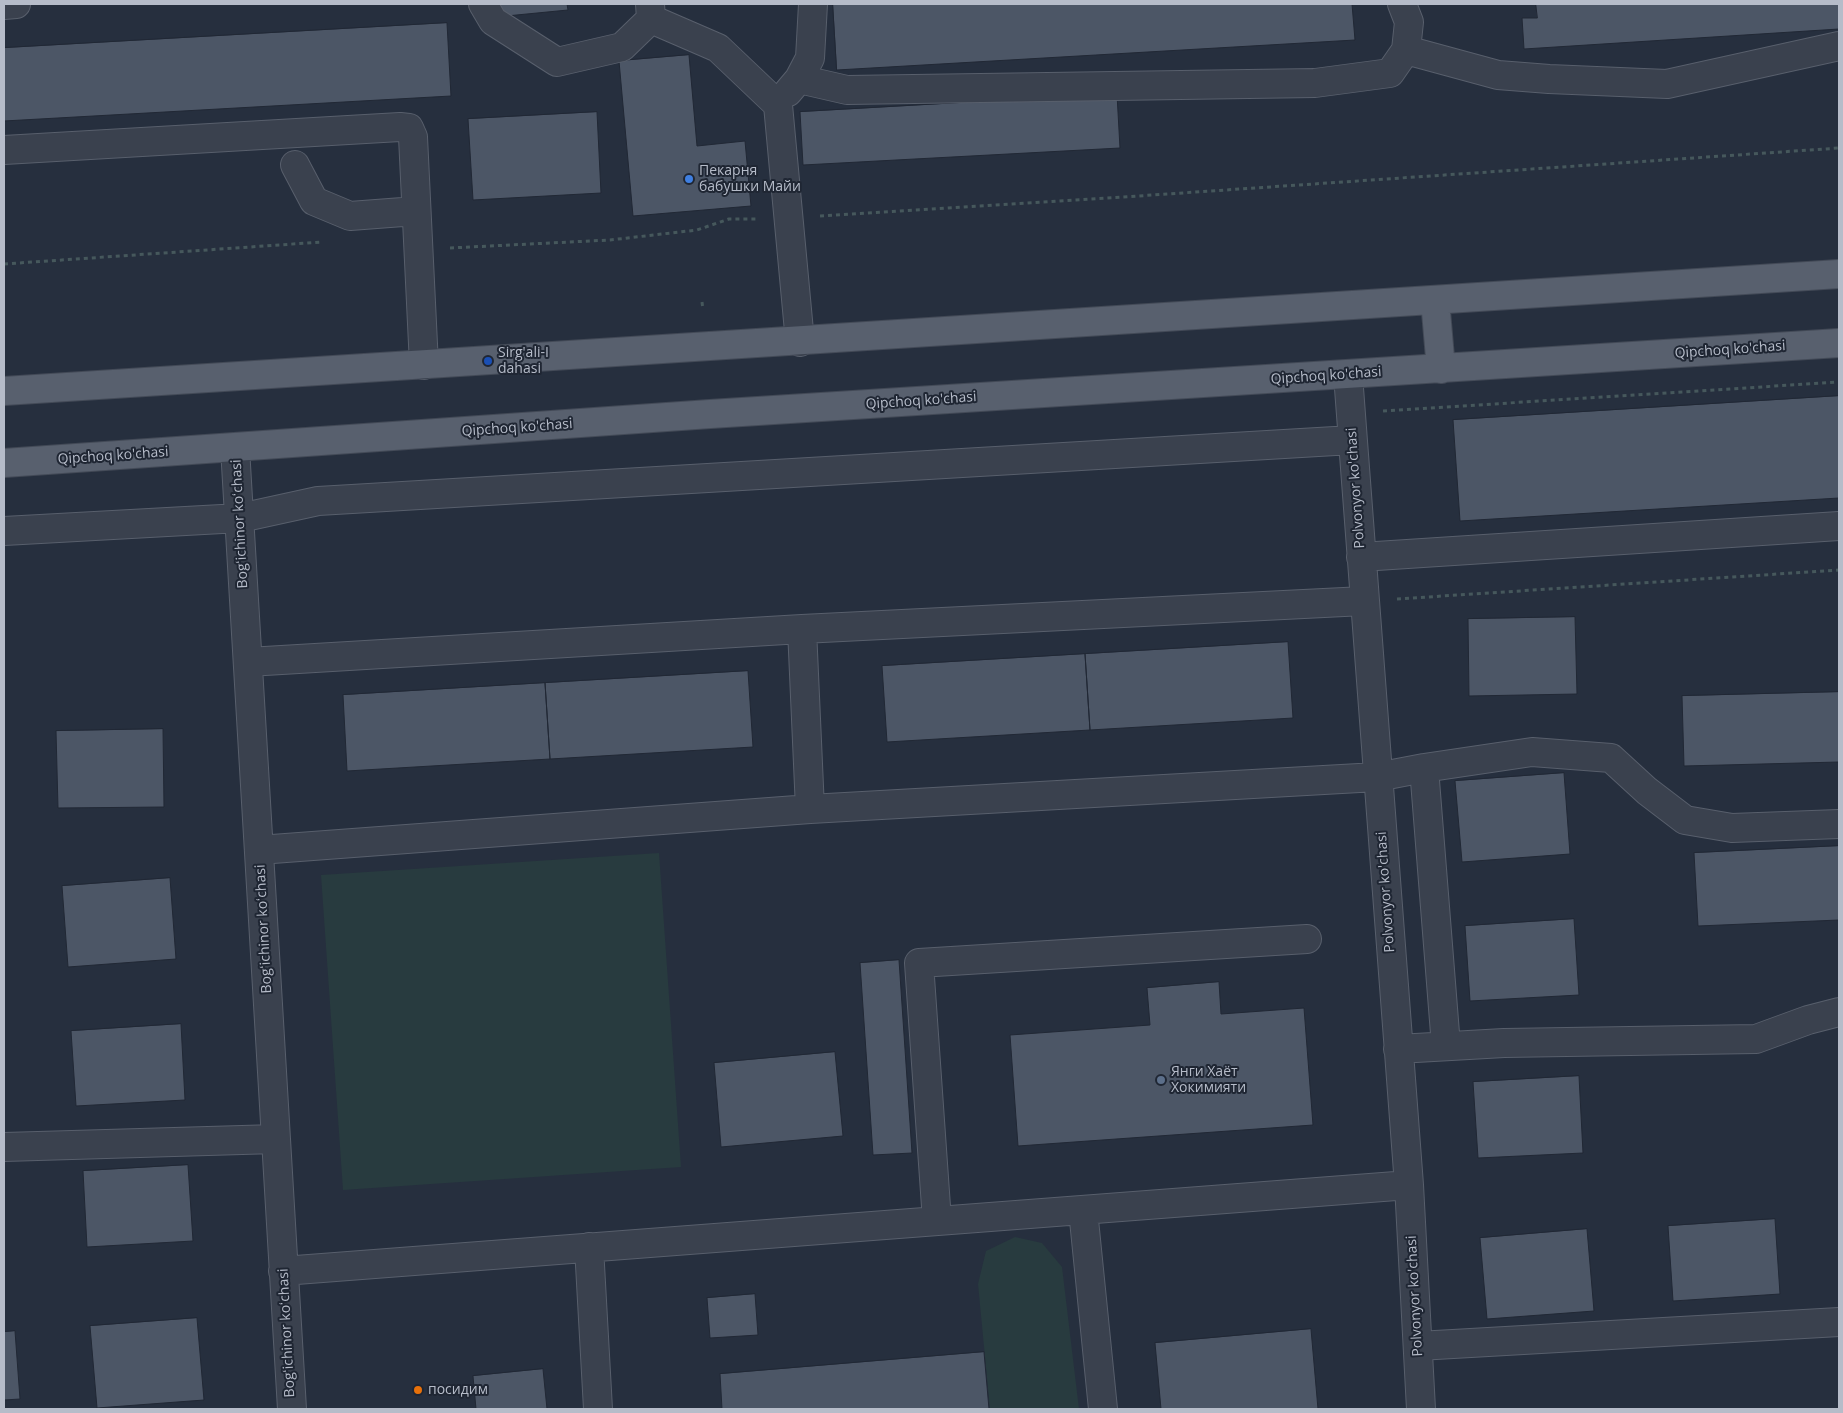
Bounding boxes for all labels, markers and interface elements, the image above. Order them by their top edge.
place label: Пекарня бабушки Майи [699,163,801,196]
marker: Пекарня бабушки Майи [683,173,695,185]
street label: Qipchoq ko'chasi [1674,338,1786,362]
place label: Sirg'ali-I dahasi [498,345,549,378]
marker: Sirg'ali-I dahasi [482,355,494,367]
street label: Qipchoq ko'chasi [1270,364,1382,388]
street label: Qipchoq ko'chasi [865,389,977,413]
street label: Qipchoq ko'chasi [461,416,573,440]
street label: Polvonyor ko'chasi [1343,427,1369,549]
street label: Qipchoq ko'chasi [57,444,169,468]
street label: Bogʻichinor koʻchasi [228,459,252,589]
street label: Polvonyor ko'chasi [1373,831,1399,953]
street label: Bogʻichinor koʻchasi [252,864,276,994]
place label: Янги Хаёт Хокимияти [1171,1064,1246,1096]
marker: Янги Хаёт Хокимияти [1155,1074,1167,1086]
street label: Polvonyor ko'chasi [1403,1235,1427,1357]
street label: Bogʻichinor koʻchasi [275,1268,299,1398]
place label: посидим [428,1382,488,1398]
marker: посидим [412,1384,424,1396]

